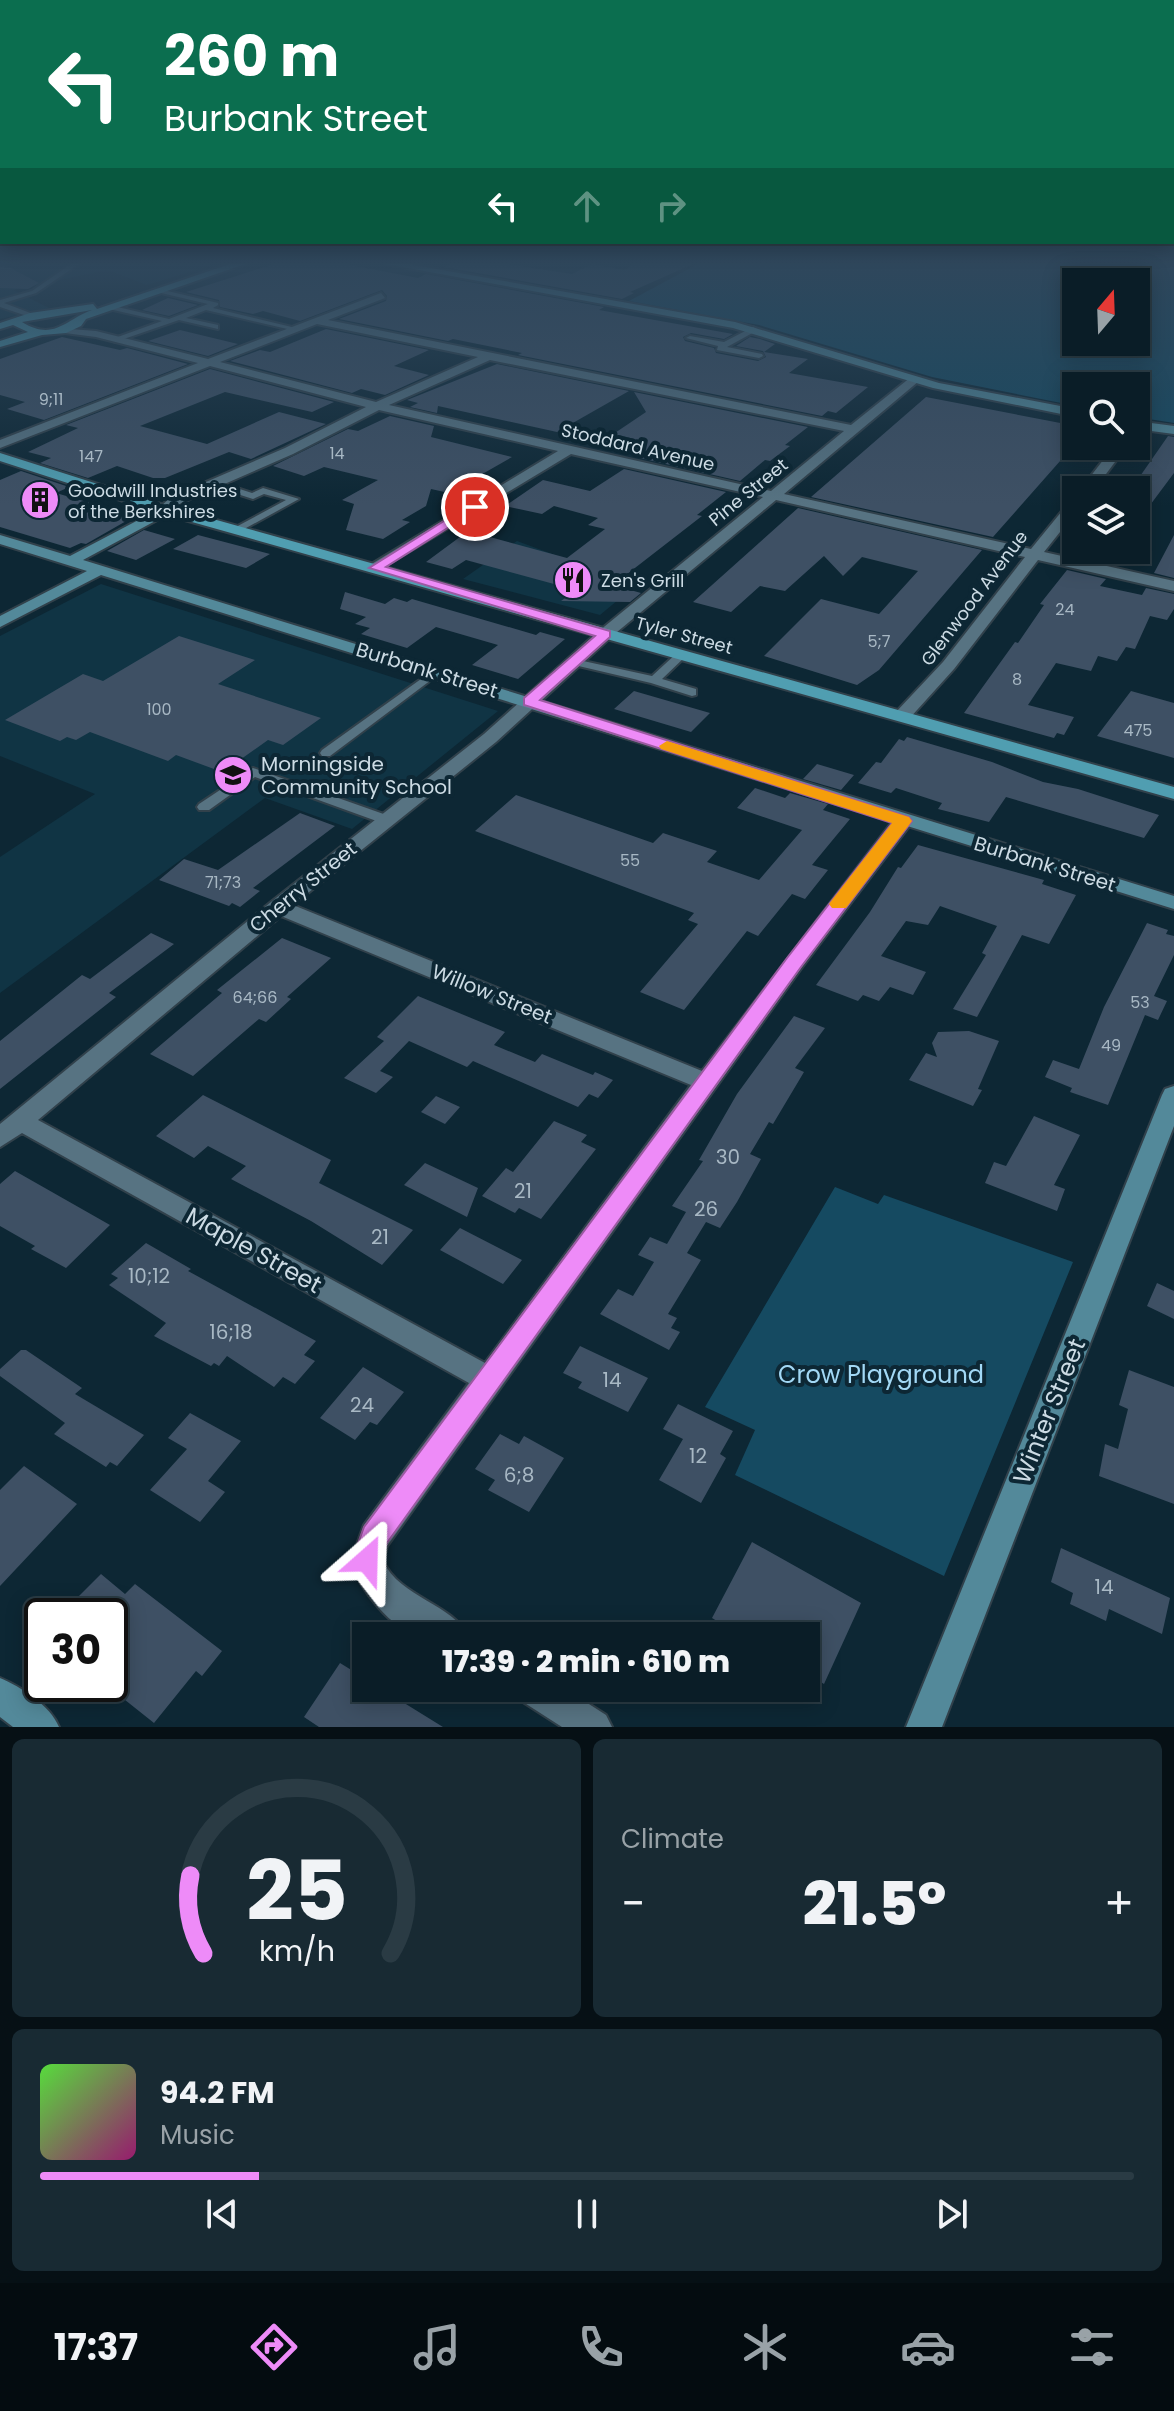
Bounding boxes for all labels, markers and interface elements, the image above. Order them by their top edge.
text: 260 m [164,17,339,96]
icon: left [32,32,136,136]
text: Burbank Street [164,93,428,144]
icon: left [481,184,525,228]
icon: ahead [565,184,609,228]
icon: right [649,184,693,228]
north arrow [1062,268,1150,356]
map controls [1062,268,1150,564]
button: search [1062,372,1150,460]
house number: 9;11 [39,388,63,411]
street label: Stoddard Avenue [559,417,717,477]
house number: 14 [329,442,345,465]
house number: 147 [79,445,103,468]
street label: Pine Street [703,452,793,532]
pin [441,473,509,541]
button: layers [1062,476,1150,564]
place label: Goodwill Industries of the Berkshires [68,478,237,524]
building icon: Goodwill Industries of the Berkshires [19,479,61,521]
icon: arrive [453,485,497,529]
street label: Glenwood Avenue [915,525,1033,671]
restaurant icon: Zen's Grill [552,559,594,601]
place label: Zen's Grill [601,568,684,593]
house number: 24 [1055,598,1075,621]
street label: Tyler Street [633,610,735,660]
house number: 5;7 [867,630,891,653]
street label: Burbank Street [353,635,501,705]
house number: 8 [1012,668,1022,691]
house number: 100 [146,698,172,721]
house number: 475 [1124,719,1152,742]
place label: Morningside Community School [261,750,452,801]
school or university icon: Morningside Community School [212,754,254,796]
street label: Burbank Street [971,829,1119,899]
street label: Cherry Street [243,835,363,939]
house number: 55 [620,849,640,872]
house number: 71;73 [205,871,241,894]
street label: Willow Street [428,957,556,1031]
house number: 64;66 [233,986,277,1009]
house number: 53 [1130,991,1150,1014]
house number: 49 [1101,1034,1121,1057]
house number: 30 [716,1143,740,1171]
house number: 21 [514,1177,532,1205]
house number: 26 [694,1195,718,1223]
street label: Maple Street [180,1199,328,1301]
house number: 21 [371,1223,389,1251]
house number: 10;12 [128,1262,170,1290]
house number: 16;18 [209,1318,253,1346]
street label: Winter Street [1005,1333,1093,1489]
park label: Crow Playground [778,1358,984,1391]
house number: 14 [603,1366,621,1394]
house number: 24 [350,1391,374,1419]
house number: 12 [689,1442,707,1470]
house number: 6;8 [504,1461,534,1489]
position arrow [325,1518,409,1602]
house number: 14 [1095,1573,1113,1601]
speed limit sign: 30 [24,1598,128,1702]
text: 17:39 · 2 min · 610 m [442,1640,730,1683]
text: Climate [621,1821,724,1857]
text: 25 [246,1833,347,1949]
text: 21.5° [803,1862,946,1946]
text: − [621,1873,645,1934]
text: + [1104,1873,1134,1934]
text: km/h [258,1931,335,1971]
text: 94.2 FM [160,2071,275,2114]
text: Music [160,2117,235,2153]
icon: previous [200,2192,244,2236]
icon: pause [565,2192,609,2236]
icon: next [930,2192,974,2236]
icon: directions [246,2319,302,2375]
icon: music [409,2319,465,2375]
icon: phone [573,2319,629,2375]
icon: climate [737,2319,793,2375]
icon: car [900,2319,956,2375]
icon: filters [1064,2319,1120,2375]
text: 17:37 [54,2322,138,2373]

